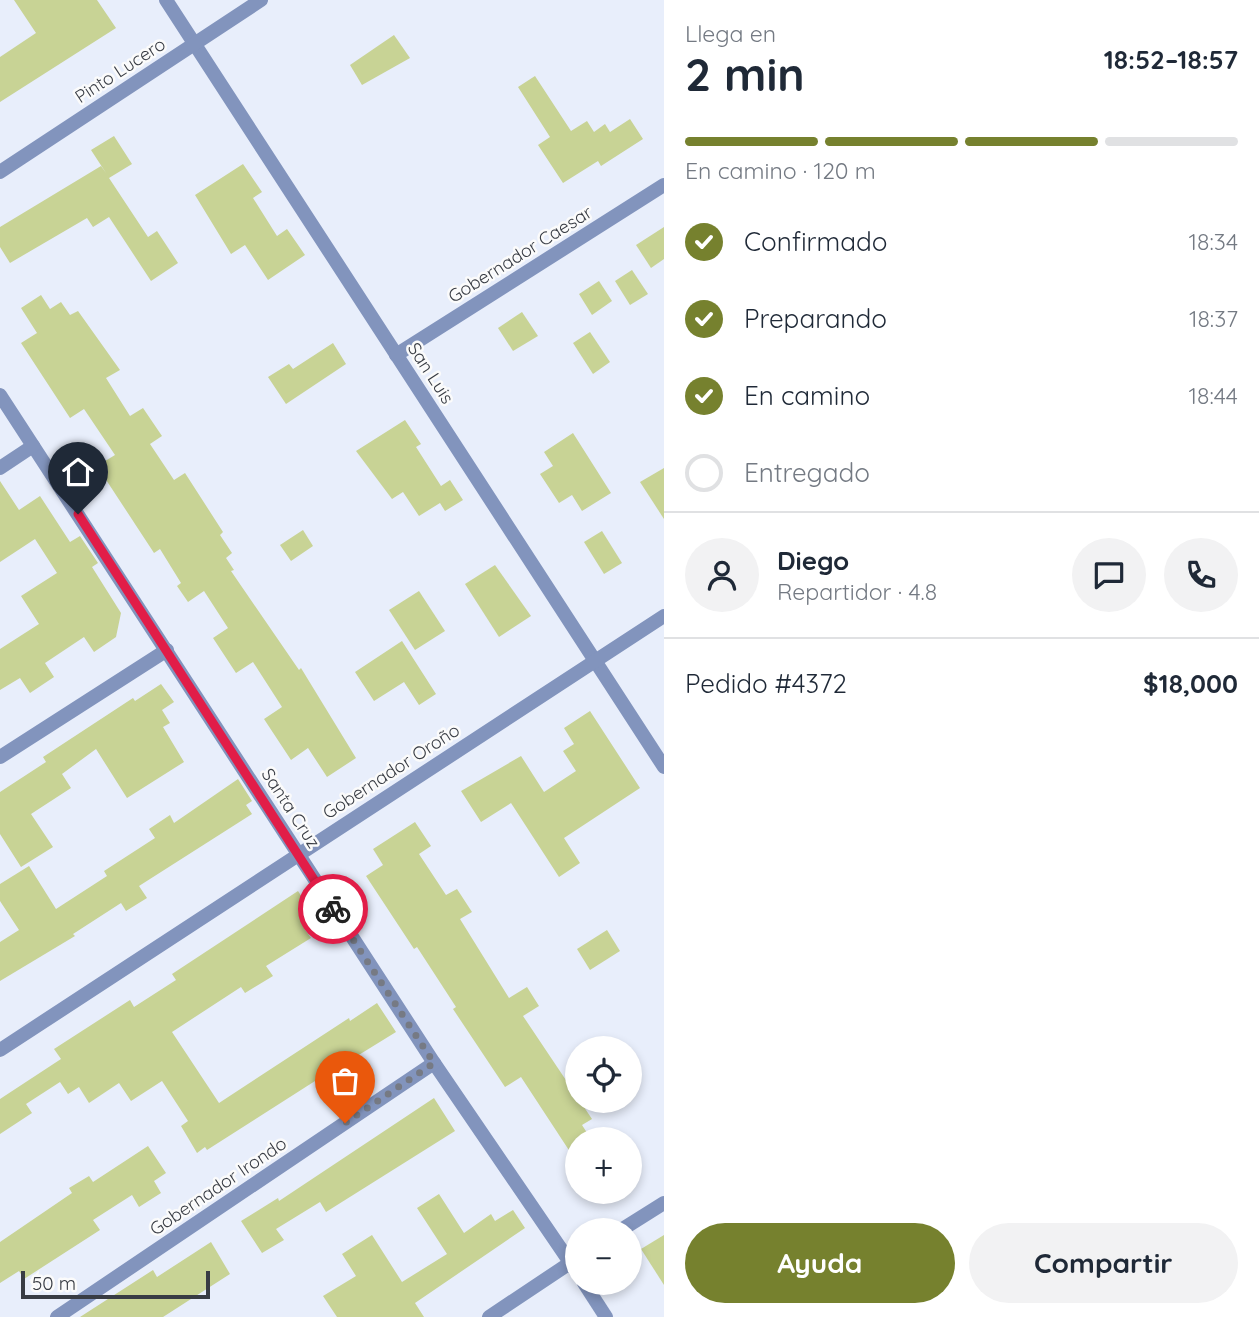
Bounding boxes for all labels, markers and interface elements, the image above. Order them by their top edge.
text: Llega en [685,19,776,48]
street label: Pinto Lucero [70,32,170,108]
text: 18:52–18:57 [1104,43,1238,76]
text: 2 min [685,45,805,103]
text: En camino · 120 m [685,156,876,185]
street label: Gobernador Caesar [444,200,596,308]
icon: check [685,223,723,261]
text: Confirmado [744,225,888,258]
text: 18:34 [1189,227,1238,256]
icon: check [685,300,723,338]
text: Preparando [744,302,887,335]
text: 18:37 [1189,304,1238,333]
street label: San Luis [403,338,459,408]
icon: check [685,377,723,415]
text: En camino [744,379,870,412]
text: 18:44 [1189,381,1238,410]
pin [48,442,108,514]
icon: home [59,453,97,491]
text: Entregado [744,456,870,489]
button: person [685,538,759,612]
button: chat [1072,538,1146,612]
button: phone [1164,538,1238,612]
text: Diego [777,544,849,577]
text: Repartidor · 4.8 [777,577,937,606]
text: Pedido #4372 [685,667,847,700]
text: $18,000 [1143,667,1238,700]
street label: Gobernador Oroño [318,718,464,824]
street label: Santa Cruz [257,764,325,852]
courier [298,874,368,944]
icon: bike [314,890,352,928]
map controls [565,1036,642,1295]
button: locate [565,1036,642,1113]
pin [315,1051,375,1123]
icon: bag [326,1062,364,1100]
button: + [565,1127,642,1204]
street label: Gobernador Irondo [145,1132,291,1240]
button: − [565,1218,642,1295]
button: Ayuda [685,1223,955,1303]
button: Compartir [969,1223,1238,1303]
scale bar [21,1268,210,1300]
text: 50 m [32,1271,76,1295]

